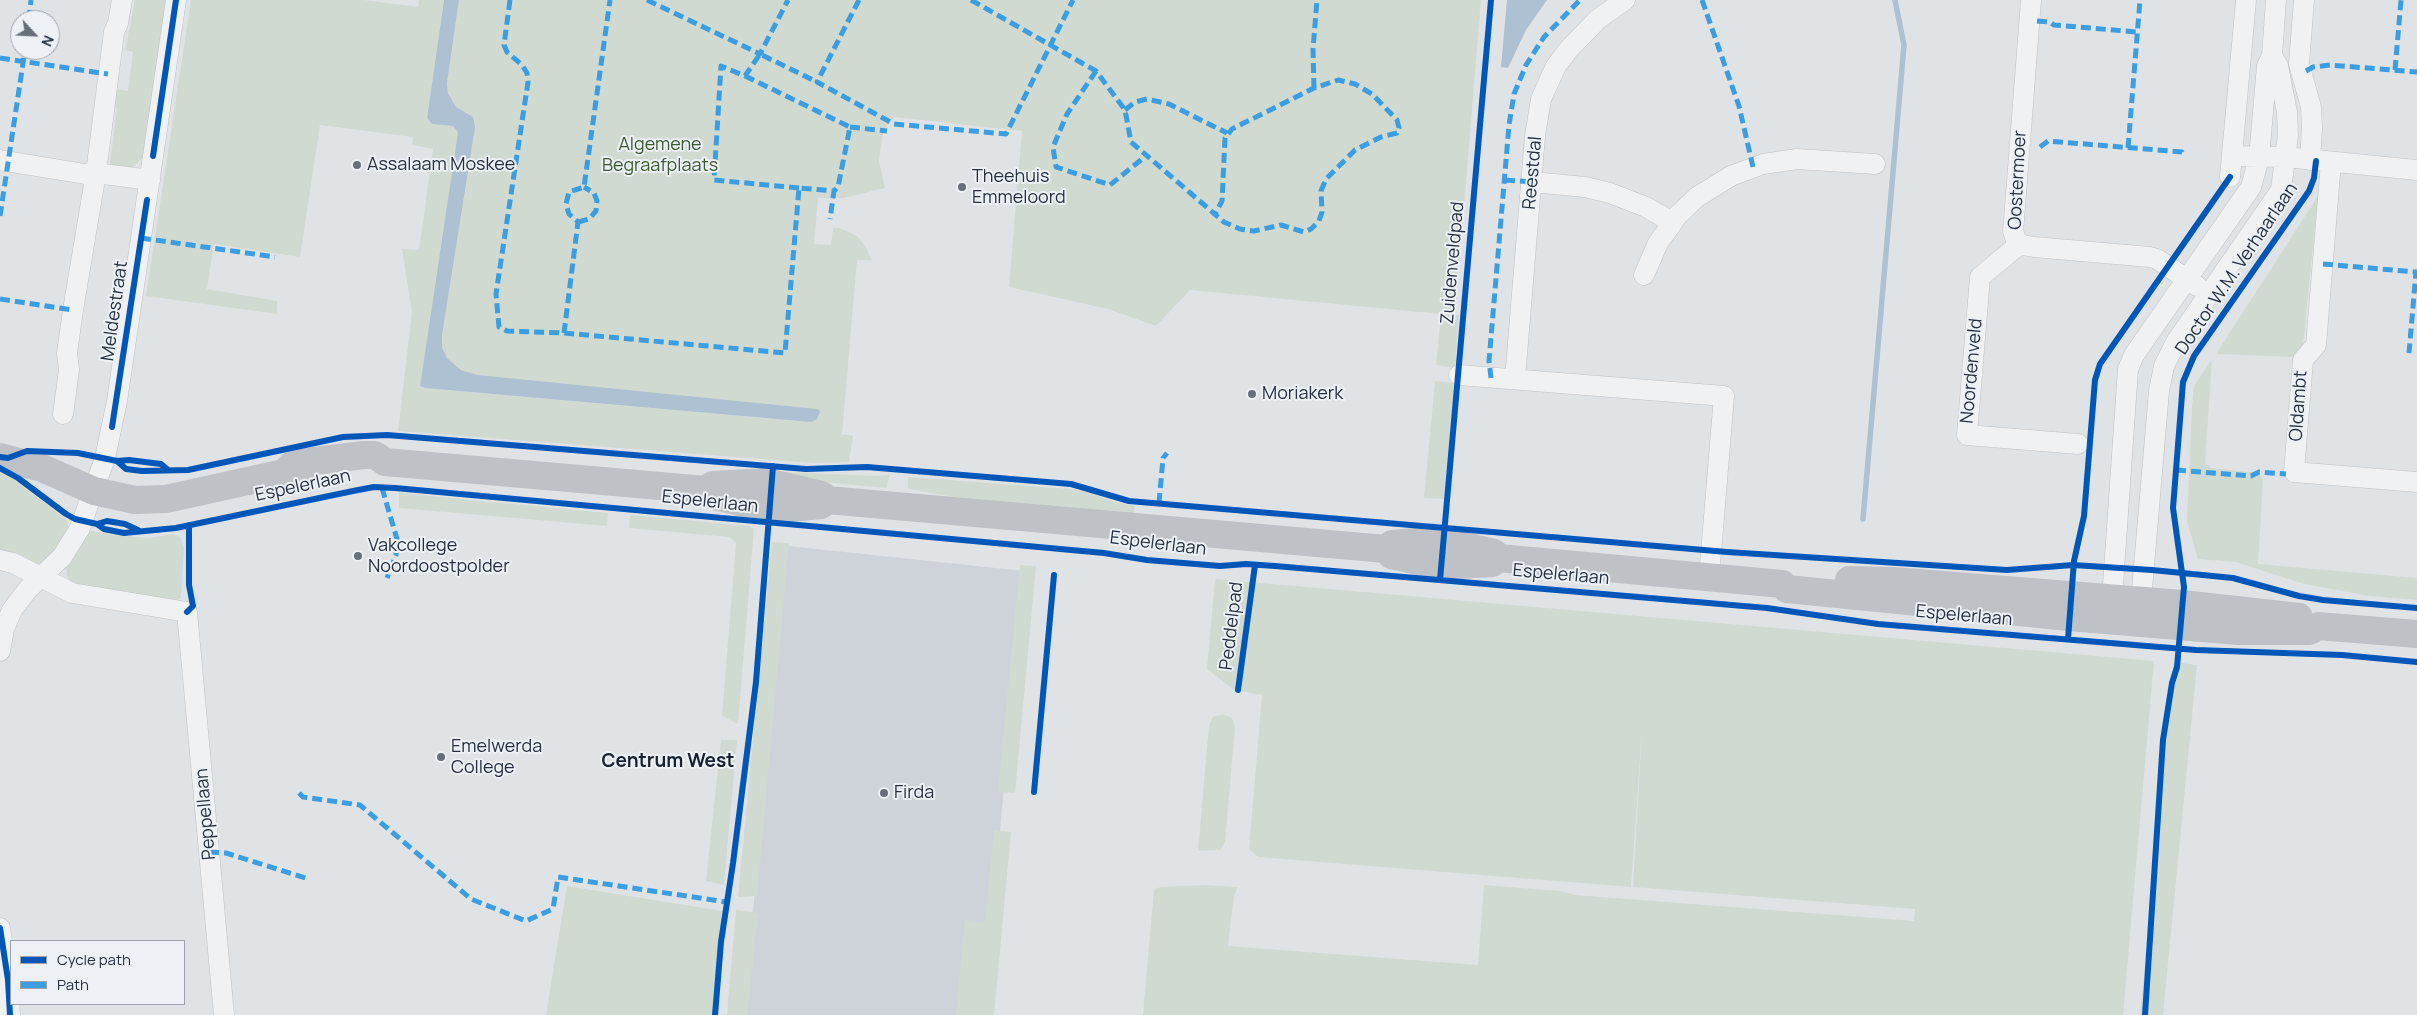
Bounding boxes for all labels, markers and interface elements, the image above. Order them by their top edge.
north arrow [10,10,60,60]
text: N [37,33,59,50]
street label: Oostermoer [2005,130,2031,230]
park label: Algemene Begraafplaats [602,134,718,176]
street label: Reestdal [1519,135,1547,211]
place label: Assalaam Moskee [367,154,515,176]
marker: Assalaam Moskee [351,159,363,171]
place label: Theehuis Emmeloord [972,166,1066,208]
street label: Doctor W.M. Verhaarlaan [2171,179,2303,359]
marker: Theehuis Emmeloord [956,181,968,193]
street label: Zuidenveldpad [1437,201,1469,325]
street label: Meldestraat [97,259,133,363]
street label: Noordenveld [1957,317,1987,425]
street label: Oldambt [2286,370,2312,442]
place label: Moriakerk [1262,383,1343,405]
marker: Moriakerk [1246,388,1258,400]
street label: Espelerlaan [253,465,353,507]
street label: Espelerlaan [661,486,759,518]
street label: Espelerlaan [1109,527,1207,561]
place label: Vakcollege Noordoostpolder [368,535,510,578]
marker: Vakcollege Noordoostpolder [352,550,364,562]
street label: Espelerlaan [1512,560,1610,590]
street label: Peddelpad [1216,581,1248,671]
street label: Espelerlaan [1915,601,2013,631]
place label: Emelwerda College [451,736,542,779]
marker: Emelwerda College [435,751,447,763]
district label: Centrum West [602,751,734,773]
street label: Peppellaan [191,767,221,861]
place label: Firda [894,782,934,804]
marker: Firda [878,787,890,799]
legend [10,940,185,1005]
text: Cycle path [57,949,131,970]
text: Path [57,974,89,995]

